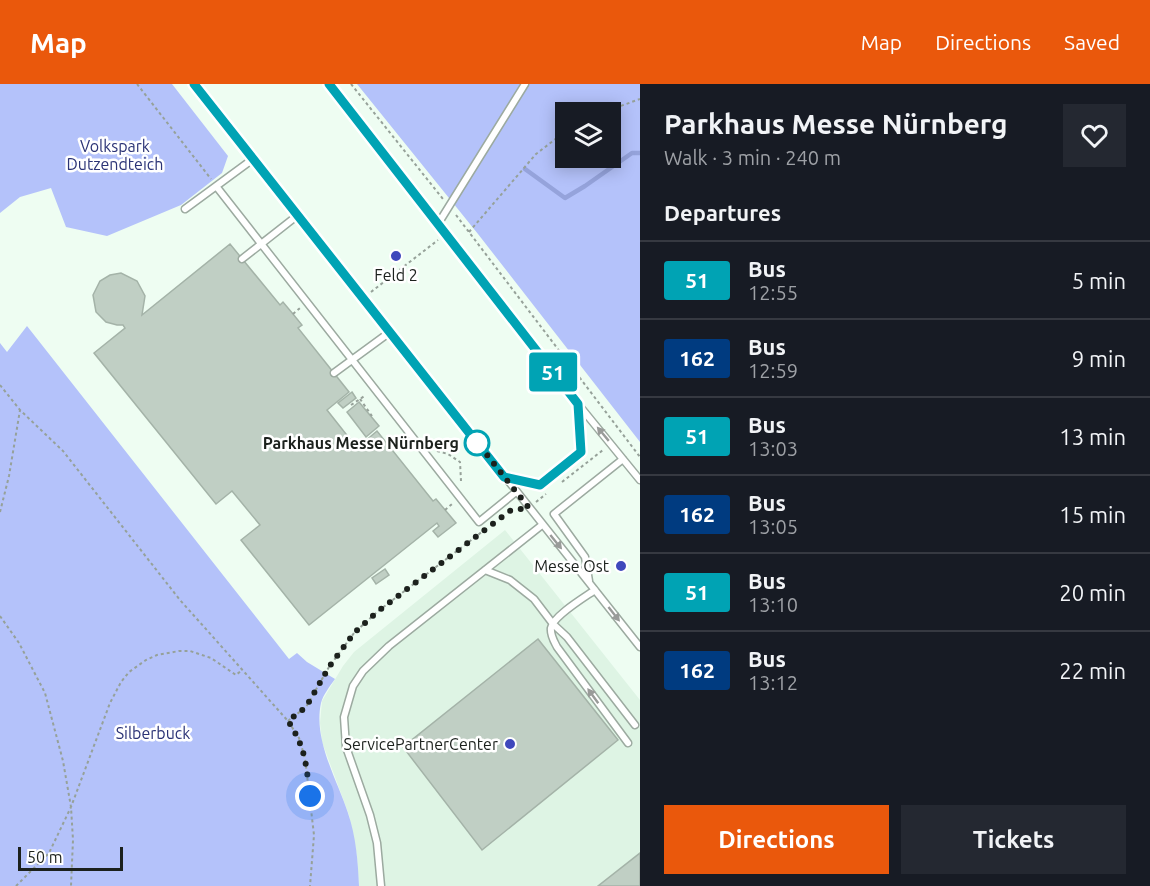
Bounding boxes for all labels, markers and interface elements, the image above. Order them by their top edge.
text: Map [30,27,87,58]
text: Map [861,30,902,54]
text: Directions [935,30,1031,54]
text: Saved [1064,30,1120,54]
map controls [555,102,621,168]
button: layers [555,102,621,168]
button: heart [1063,104,1126,167]
text: Parkhaus Messe Nürnberg [664,108,1008,139]
park label: Volkspark Dutzendteich [67,137,163,173]
text: Walk · 3 min · 240 m [664,146,841,169]
text: Departures [664,200,781,225]
marker: Feld 2 [389,249,403,263]
text: Bus [748,256,786,281]
place label: Feld 2 [374,266,418,284]
text: 51 [685,268,709,292]
text: 5 min [1072,268,1126,293]
text: 12:55 [748,281,798,304]
text: Bus [748,334,786,359]
text: 162 [679,346,715,370]
text: 9 min [1072,346,1126,371]
line badge: 51 [526,352,580,392]
text: 12:59 [748,359,798,382]
text: 51 [541,360,565,384]
text: Bus [748,412,786,437]
text: 51 [685,424,709,448]
text: 13 min [1059,424,1126,449]
one-way arrow [597,427,610,442]
marker: Parkhaus Messe Nürnberg [464,430,490,456]
place label: Parkhaus Messe Nürnberg [263,434,459,452]
text: 13:03 [748,437,798,460]
text: Bus [748,490,786,515]
text: 162 [679,502,715,526]
text: 15 min [1059,502,1126,527]
text: 13:05 [748,515,798,538]
one-way arrow [550,534,563,550]
place label: Messe Ost [534,557,610,575]
marker: Messe Ost [614,559,628,573]
text: Bus [748,568,786,593]
text: 51 [685,580,709,604]
text: 20 min [1059,580,1126,605]
text: 13:10 [748,593,798,616]
one-way arrow [608,606,621,622]
text: Bus [748,646,786,671]
text: 162 [679,658,715,682]
text: 22 min [1059,658,1126,683]
text: 13:12 [748,671,798,694]
one-way arrow [588,689,600,704]
park label: Silberbuck [116,724,190,742]
place label: ServicePartnerCenter [344,735,498,753]
marker: ServicePartnerCenter [503,737,517,751]
your location [295,781,325,811]
button: Directions [664,805,889,874]
button: Tickets [901,805,1126,874]
scale bar [18,844,123,872]
text: 50 m [27,848,63,866]

